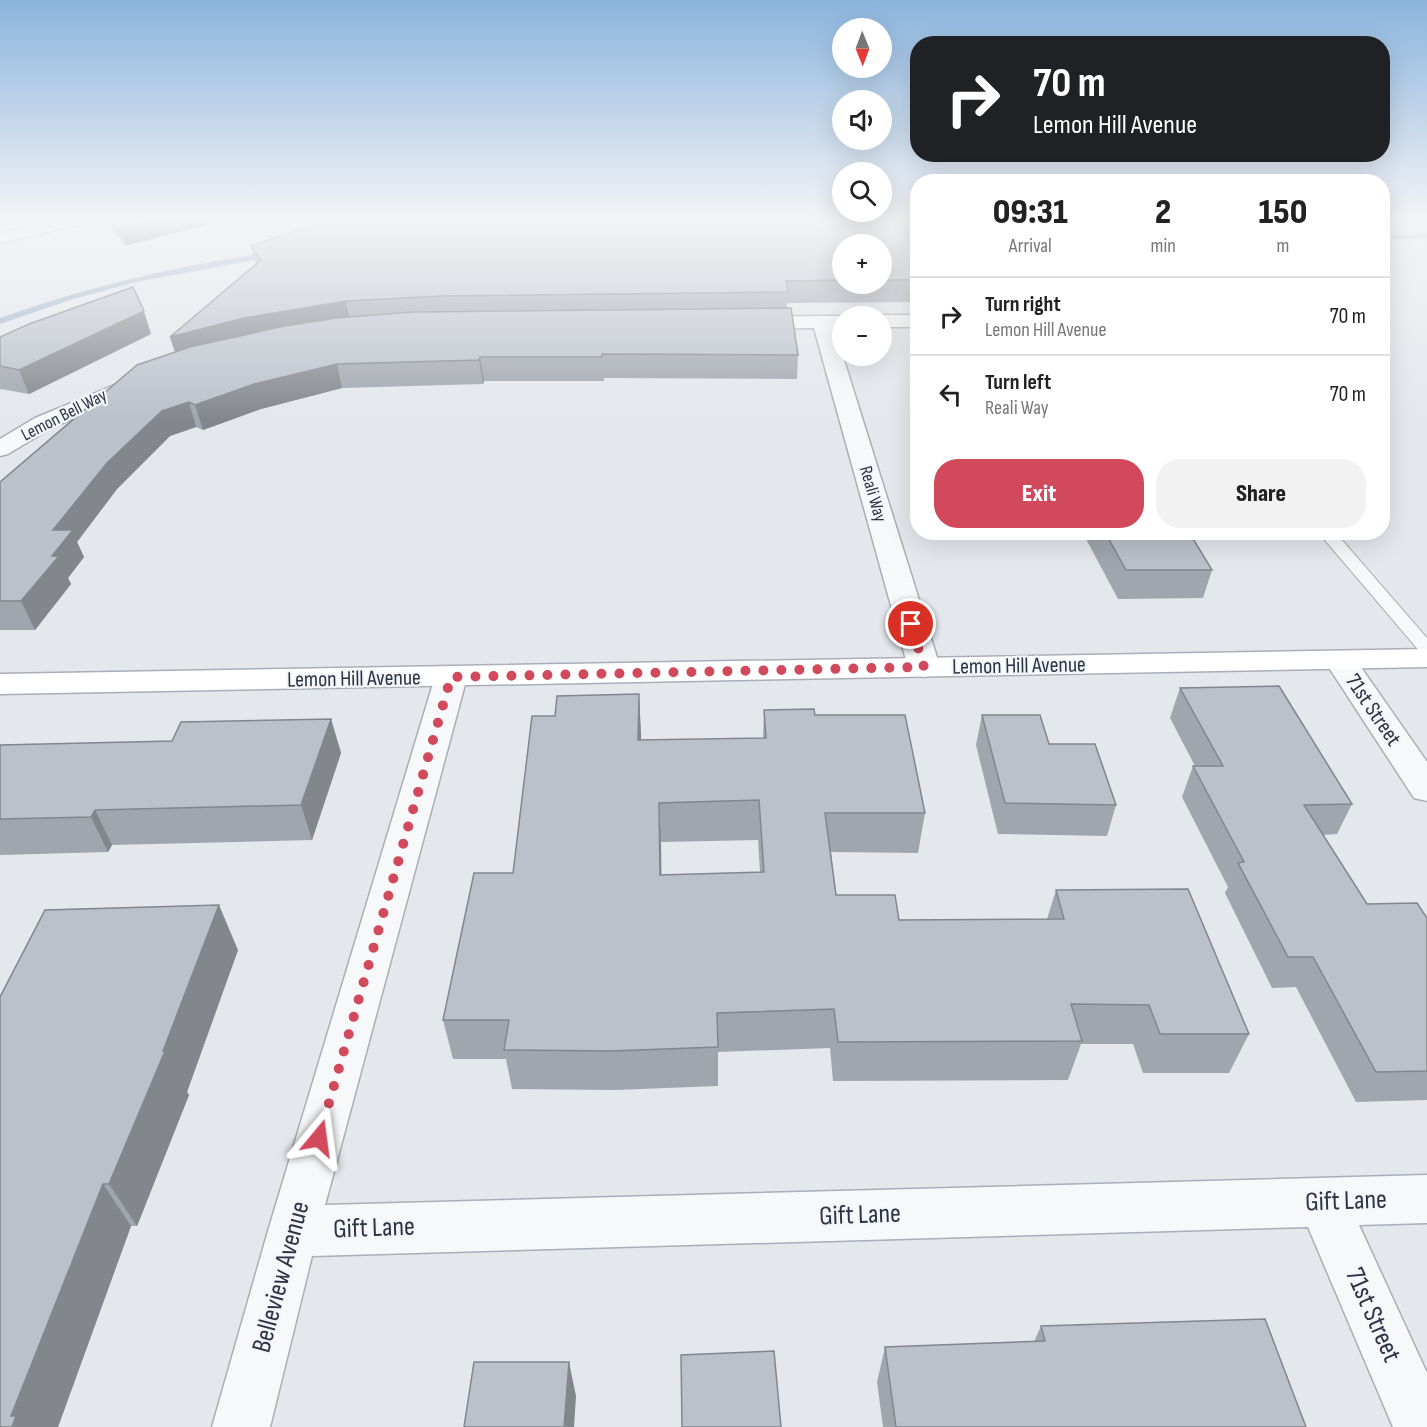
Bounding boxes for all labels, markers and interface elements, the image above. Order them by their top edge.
north arrow [832,18,892,78]
map controls [832,18,892,366]
text: 70 m [1033,58,1106,109]
icon: right [934,60,1012,138]
button: sound [832,90,892,150]
text: Lemon Hill Avenue [1033,109,1197,141]
button: search [832,162,892,222]
text: 09:31 [993,191,1068,234]
text: 2 [1155,191,1171,234]
text: 150 [1258,191,1307,234]
button: + [832,234,892,294]
text: Arrival [1009,234,1052,258]
text: min [1151,234,1176,258]
text: m [1276,234,1289,258]
text: Turn right [985,291,1061,318]
icon: right [934,300,967,333]
text: 70 m [1330,303,1366,330]
button: − [832,306,892,366]
text: Lemon Hill Avenue [985,318,1107,342]
text: Turn left [985,369,1051,396]
icon: left [934,378,967,411]
text: 70 m [1330,381,1366,408]
street label: Lemon Bell Way [18,384,110,445]
text: Reali Way [985,396,1049,420]
button: Exit [934,459,1144,528]
button: Share [1156,459,1366,528]
street label: Reali Way [855,464,891,524]
pin [885,598,936,649]
icon: arrive [894,607,927,640]
street label: Lemon Hill Avenue [952,651,1086,681]
street label: Lemon Hill Avenue [287,664,421,694]
street label: 71st Street [1339,669,1407,751]
position arrow [287,1106,351,1170]
street label: Gift Lane [1305,1184,1387,1218]
street label: Belleview Avenue [245,1198,317,1356]
street label: Gift Lane [819,1198,901,1232]
street label: Gift Lane [333,1211,415,1245]
street label: 71st Street [1338,1263,1408,1367]

